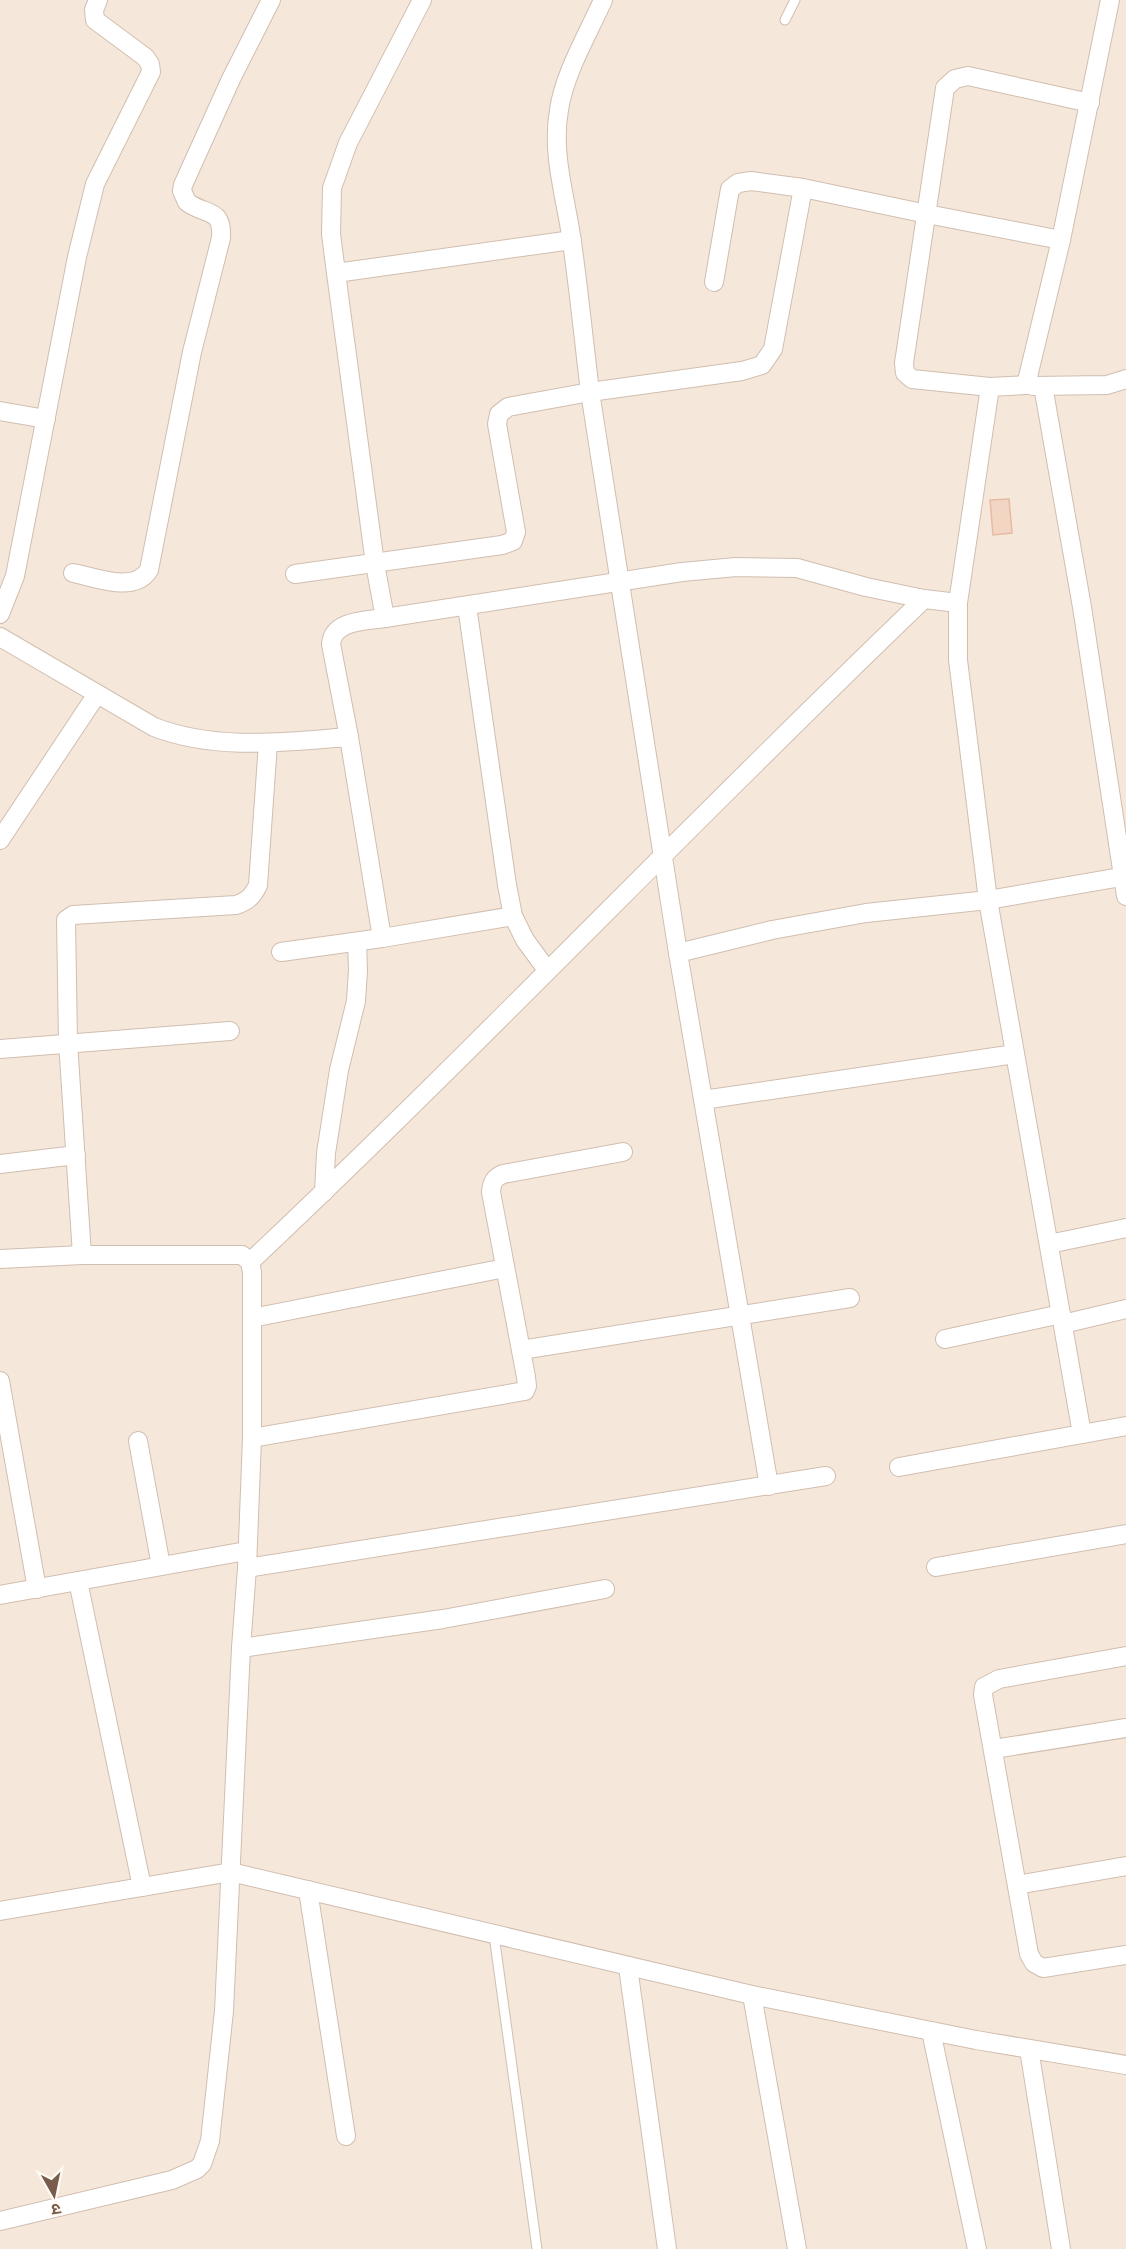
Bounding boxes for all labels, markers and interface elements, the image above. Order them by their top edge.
north arrow [24,2165,84,2225]
text: उ [50,2200,62,2218]

